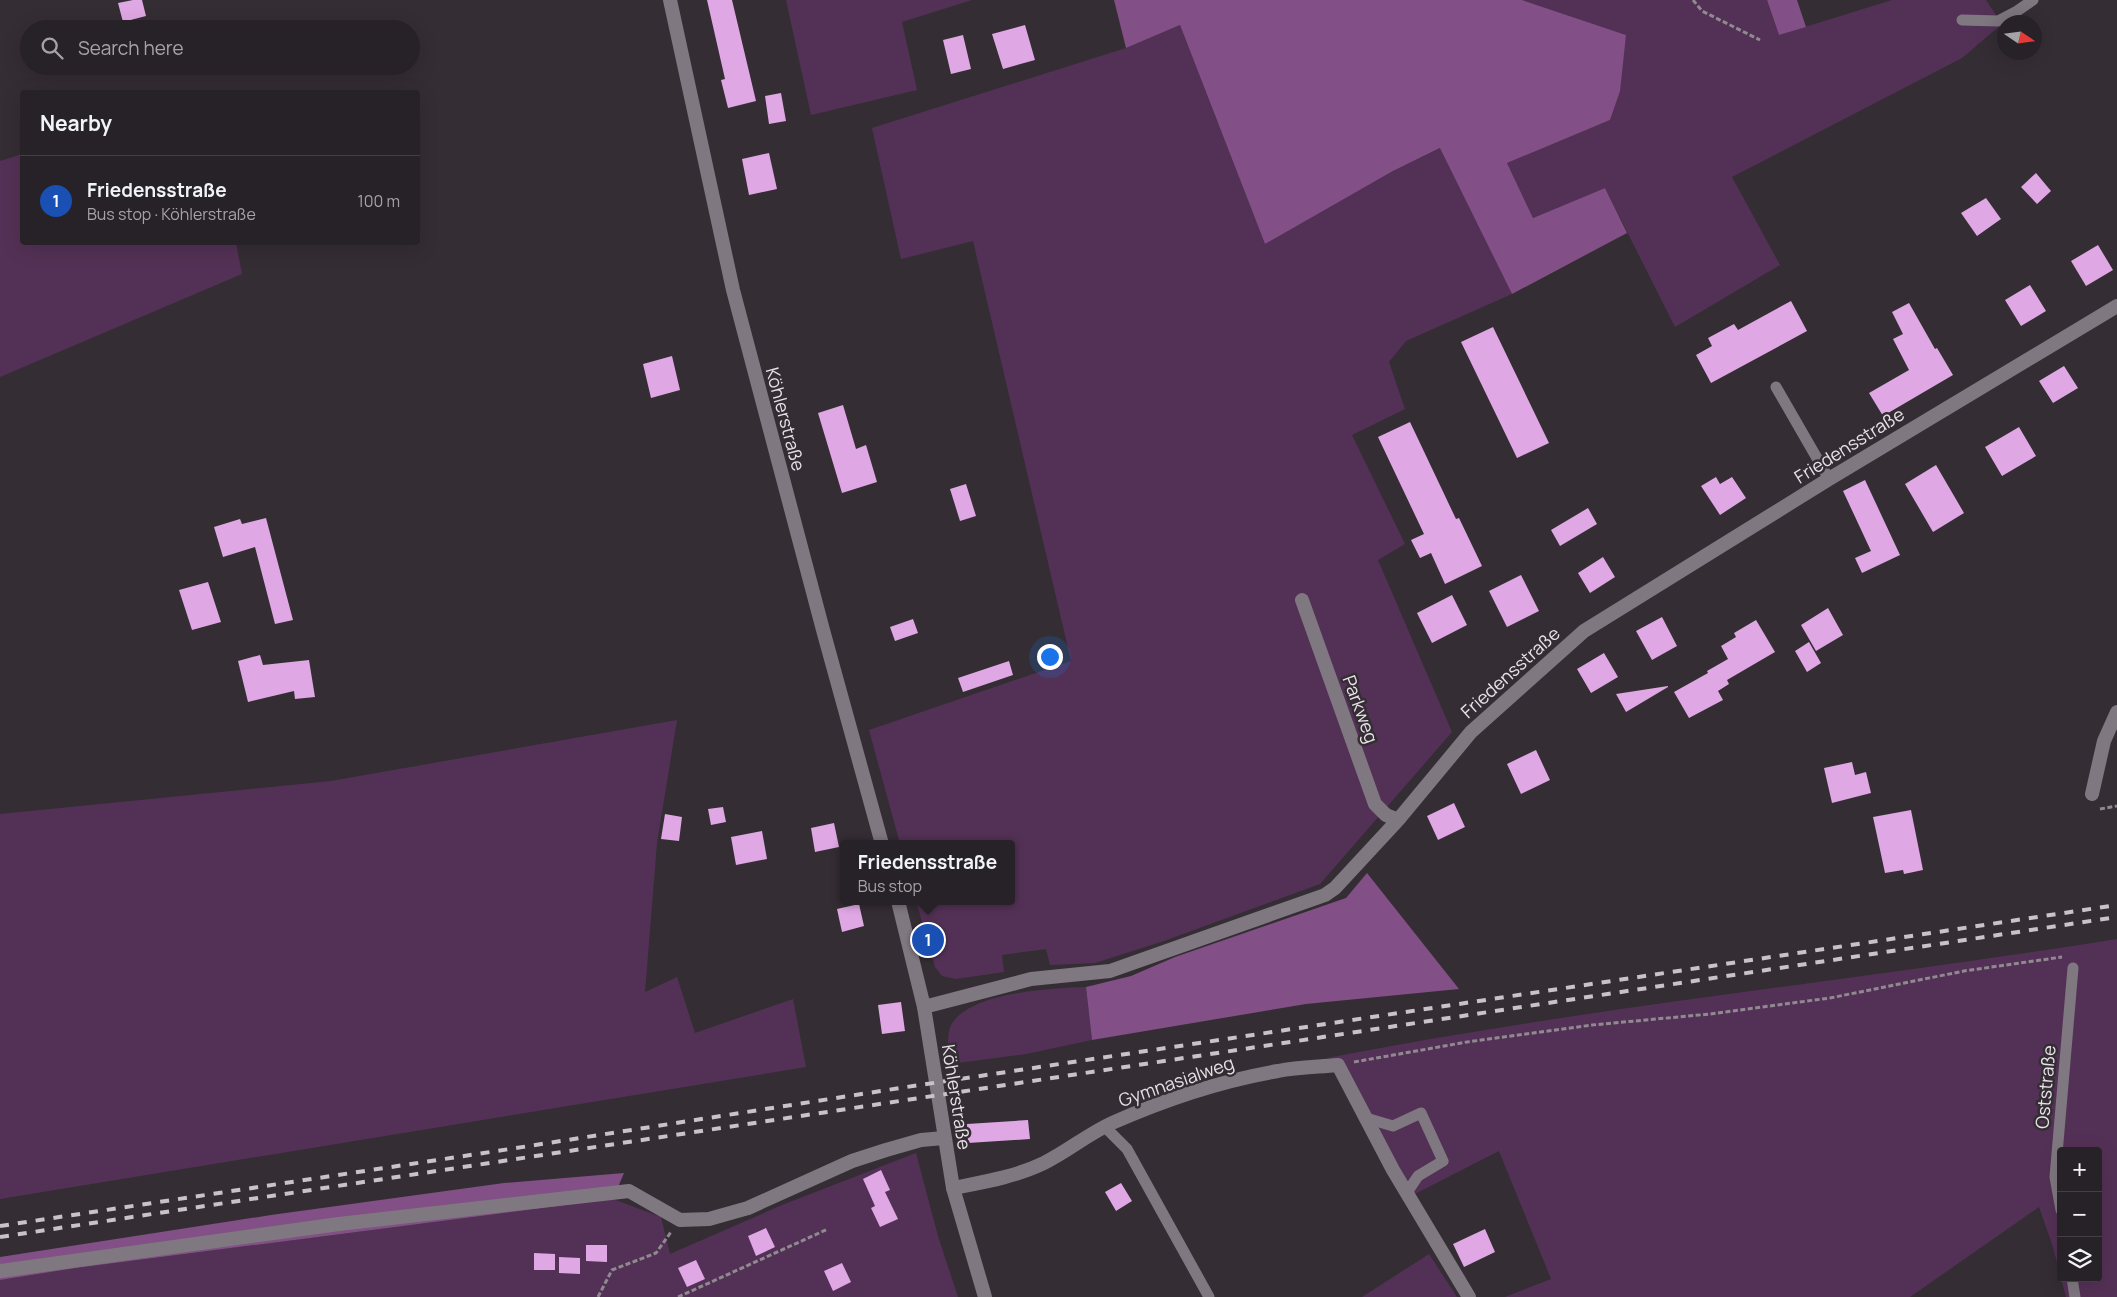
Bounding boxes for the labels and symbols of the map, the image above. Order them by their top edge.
north arrow [1997,15,2042,60]
street label: Köhlerstraße [761,365,811,473]
street label: Friedensstraße [1789,402,1909,488]
street label: Friedensstraße [1455,621,1565,723]
your location [1037,644,1063,670]
street label: Parkweg [1338,672,1384,746]
pin: 1 [912,921,944,959]
street label: Köhlerstraße [937,1043,977,1151]
street label: Oststraße [2029,1044,2061,1130]
street label: Gymnasialweg [1115,1050,1237,1112]

